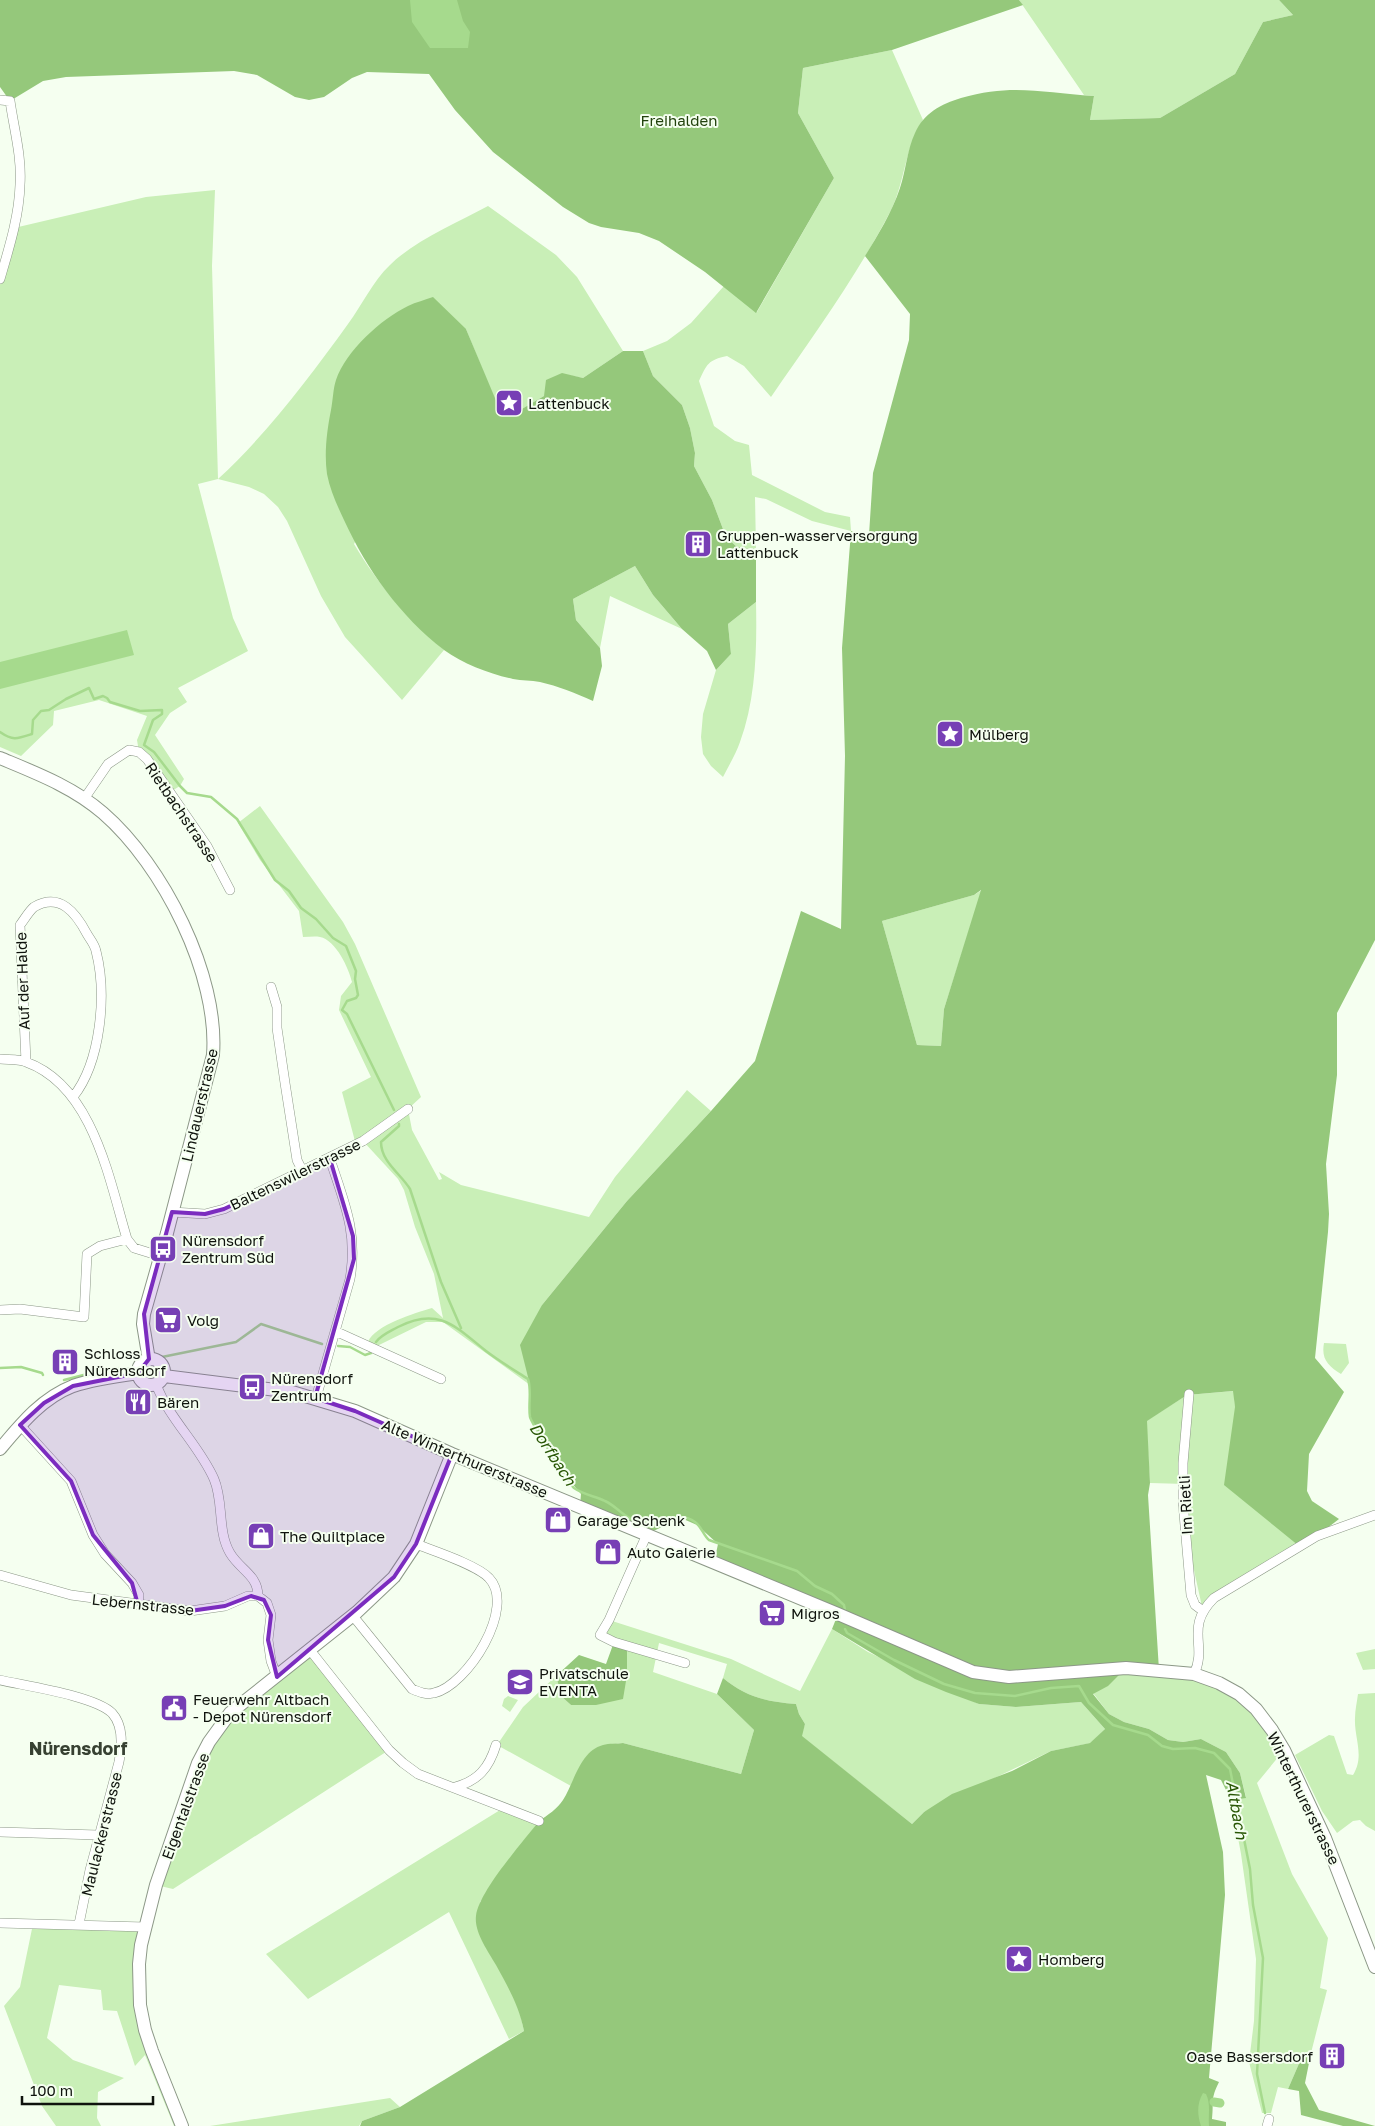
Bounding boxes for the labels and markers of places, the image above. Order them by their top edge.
place icon: Lattenbuck [494,388,524,418]
place label: Lattenbuck [528,394,610,412]
place label: Gruppen-wasserversorgung Lattenbuck [717,526,918,561]
building icon: Gruppen-wasserversorgung Lattenbuck [683,529,713,559]
place icon: Mülberg [935,719,965,749]
place label: Mülberg [969,725,1029,743]
place label: Nürensdorf Zentrum Süd [182,1231,274,1266]
bus stop icon: Nürensdorf Zentrum Süd [148,1234,178,1264]
supermarket icon: Volg [153,1305,183,1335]
place label: Volg [187,1311,219,1329]
place label: Schloss Nürensdorf [84,1344,166,1379]
building icon: Schloss Nürensdorf [50,1347,80,1377]
place label: Nürensdorf Zentrum [271,1369,353,1404]
bus stop icon: Nürensdorf Zentrum [237,1372,267,1402]
restaurant icon: Bären [123,1387,153,1417]
place label: Bären [157,1393,199,1411]
shop icon: Garage Schenk [543,1505,573,1535]
place label: Garage Schenk [577,1511,686,1529]
shop icon: The Quiltplace [246,1521,276,1551]
place label: The Quiltplace [280,1527,385,1545]
shop icon: Auto Galerie [593,1537,623,1567]
place label: Auto Galerie [627,1543,716,1561]
supermarket icon: Migros [757,1598,787,1628]
place label: Migros [791,1604,840,1622]
place label: Privatschule EVENTA [539,1664,629,1699]
school or university icon: Privatschule EVENTA [505,1667,535,1697]
place label: Feuerwehr Altbach - Depot Nürensdorf [193,1690,332,1725]
public building icon: Feuerwehr Altbach - Depot Nürensdorf [159,1693,189,1723]
place icon: Homberg [1004,1944,1034,1974]
place label: Homberg [1038,1950,1105,1968]
building icon: Oase Bassersdorf [1317,2041,1347,2071]
place label: Oase Bassersdorf [1186,2047,1314,2065]

